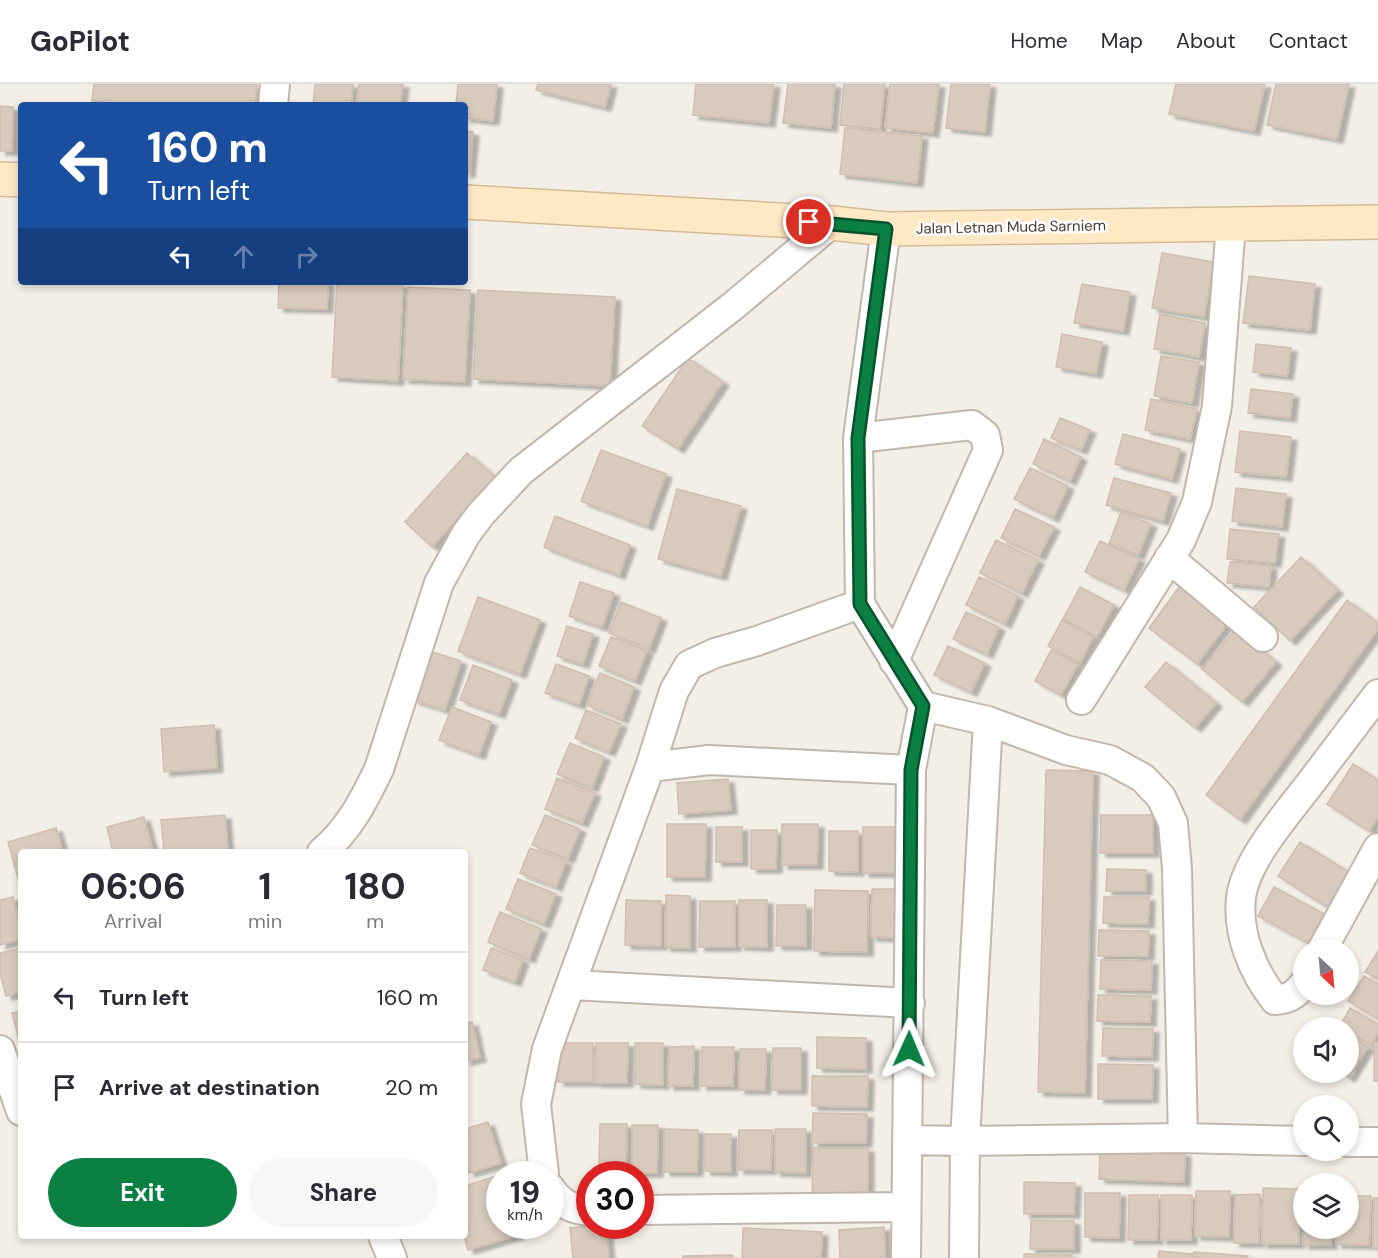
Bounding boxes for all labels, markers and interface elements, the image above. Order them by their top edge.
text: GoPilot [30,23,130,60]
text: Home [1010,27,1068,55]
text: Map [1101,27,1143,55]
text: About [1176,27,1236,55]
text: Contact [1269,27,1348,55]
text: 160 m [147,120,268,175]
icon: left [48,126,126,204]
text: Turn left [147,173,250,208]
pin [783,196,834,247]
icon: arrive [792,205,825,238]
street label: Jalan Letnan Muda Sarniem [916,215,1106,239]
icon: left [164,240,197,273]
icon: ahead [227,240,260,273]
icon: right [290,240,323,273]
text: 06:06 [80,863,186,910]
text: 1 [259,863,272,910]
text: 180 [344,863,406,910]
text: Arrival [104,908,162,934]
text: min [248,908,282,934]
text: m [366,908,384,934]
north arrow [1293,939,1359,1005]
map controls [1293,939,1359,1239]
icon: left [48,981,81,1014]
text: Turn left [99,983,189,1012]
text: 160 m [377,983,438,1012]
position arrow [877,1017,941,1081]
button: sound [1293,1017,1359,1083]
icon: arrive [48,1071,81,1104]
text: Arrive at destination [99,1073,320,1102]
text: 20 m [385,1073,438,1102]
button: search [1293,1095,1359,1161]
button: Exit [48,1158,237,1227]
button: Share [249,1158,438,1227]
speed limit sign: 30 [576,1161,654,1239]
text: 19 [510,1173,540,1212]
button: layers [1293,1173,1359,1239]
text: km/h [507,1205,543,1225]

